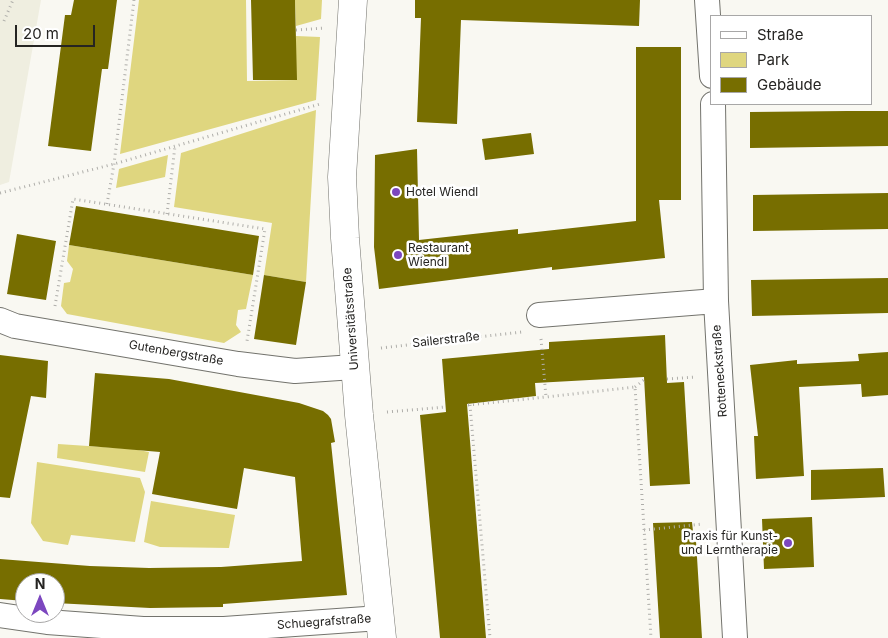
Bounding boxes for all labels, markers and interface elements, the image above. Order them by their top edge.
scale bar [18,15,98,47]
legend [710,15,873,105]
text: 20 m [23,24,59,43]
text: Straße [757,25,804,44]
text: Park [757,50,789,69]
text: Gebäude [757,75,822,94]
place label: Hotel Wiendl [406,185,478,199]
marker: Hotel Wiendl [390,186,402,198]
place label: Restaurant Wiendl [408,241,469,269]
marker: Restaurant Wiendl [392,249,404,261]
street label: Universitätsstraße [340,267,362,371]
street label: Rotteneckstraße [710,324,730,418]
street label: Sailerstraße [412,329,480,351]
street label: Gutenbergstraße [128,338,224,368]
place label: Praxis für Kunst- und Lerntherapie [681,529,778,557]
marker: Praxis für Kunst- und Lerntherapie [782,537,794,549]
north arrow [15,573,65,623]
text: N [35,575,45,592]
street label: Schuegrafstraße [276,612,372,632]

